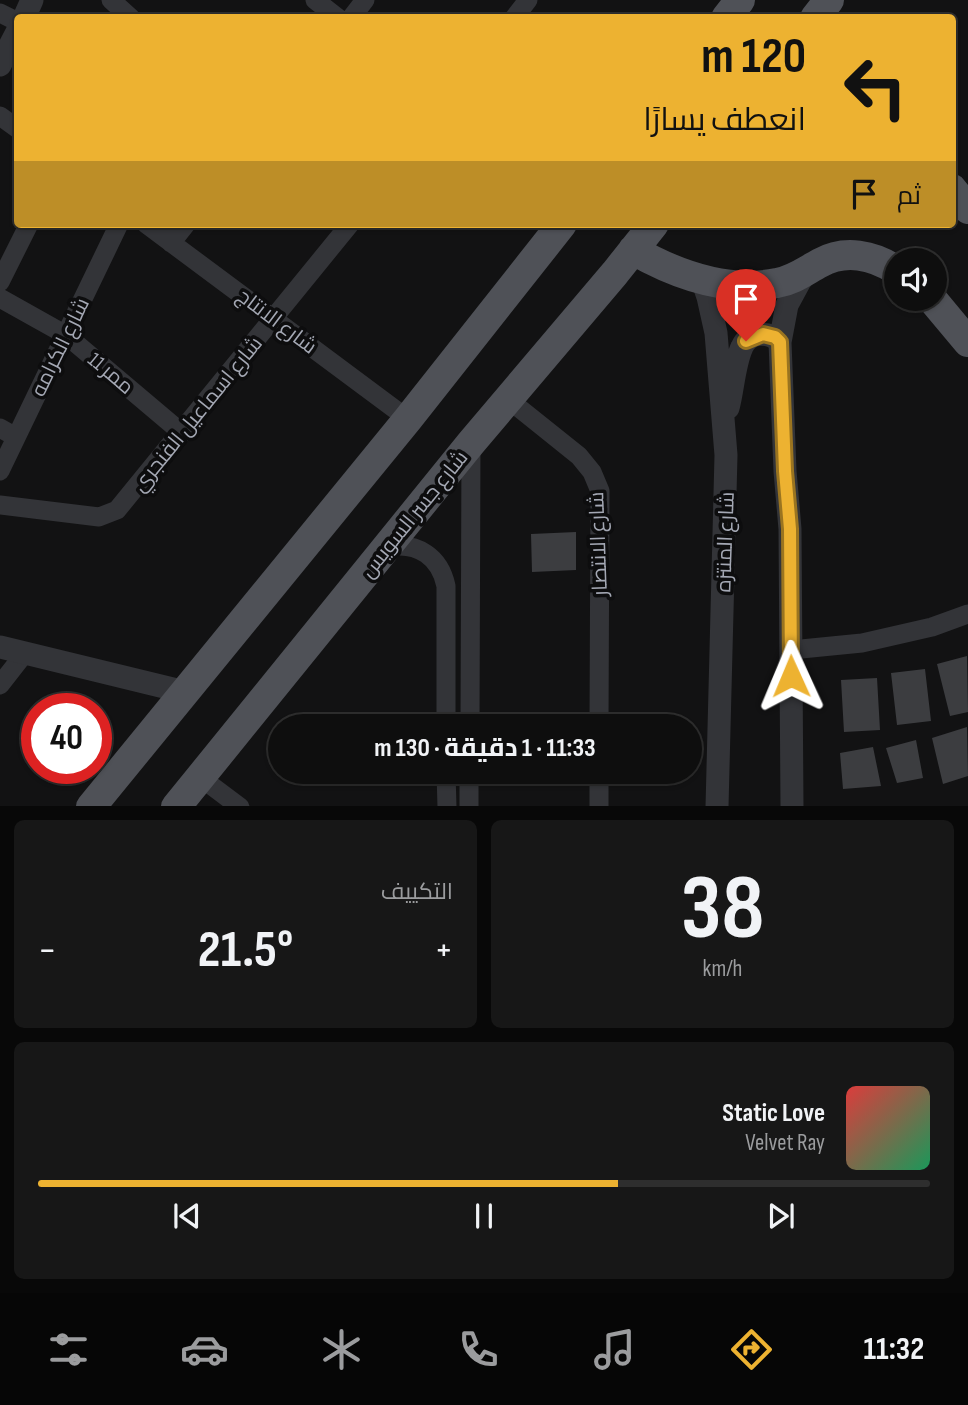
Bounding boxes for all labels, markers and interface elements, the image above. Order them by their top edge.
text: 120 m [701,28,806,87]
icon: left [830,42,921,133]
text: انعطف يسارًا [643,101,806,140]
icon: arrive [845,175,883,213]
text: ثم [897,181,921,212]
map controls [884,248,947,311]
button: sound [884,248,947,311]
pin [716,269,776,341]
icon: arrive [727,280,765,318]
street label: شارع الانتاج [231,283,322,360]
street label: شارع الكرامه [26,294,96,401]
street label: شارع اسماعيل الفنجري [127,332,270,499]
street label: ممر 11 [83,347,139,400]
street label: شارع جسر السويس [355,446,474,584]
street label: شارع الانتصار [584,491,614,598]
street label: شارع المنتزه [711,491,741,593]
position arrow [754,639,828,713]
speed limit sign: 40 [21,693,112,784]
text: 11:33 · 1 دقيقة · 130 m [374,733,596,764]
text: 38 [681,855,764,964]
text: التكييف [381,878,453,906]
text: 21.5° [198,919,293,982]
text: − [38,928,57,973]
text: + [434,928,453,973]
text: km/h [703,955,742,983]
text: Static Love [722,1098,825,1129]
text: Velvet Ray [745,1129,825,1157]
icon: previous [168,1197,206,1235]
icon: pause [465,1197,503,1235]
icon: next [762,1197,800,1235]
icon: filters [44,1325,93,1374]
icon: car [180,1325,229,1374]
icon: climate [317,1325,366,1374]
icon: phone [454,1325,503,1374]
icon: music [590,1325,639,1374]
icon: directions [727,1325,776,1374]
text: 11:32 [864,1330,924,1369]

